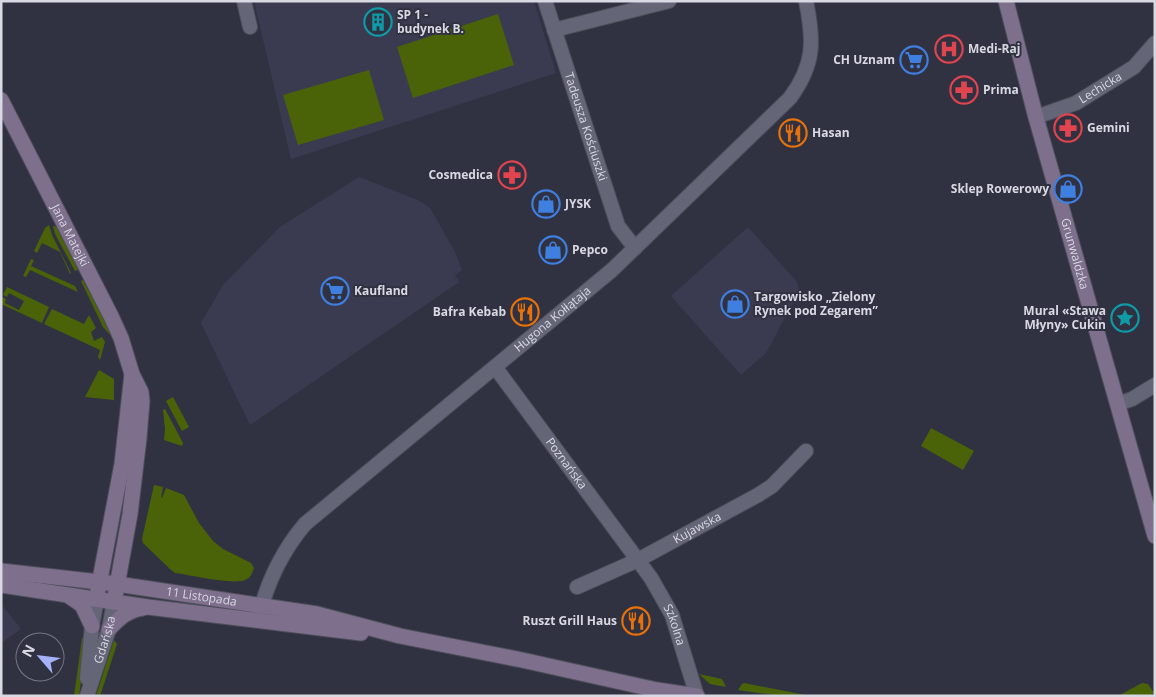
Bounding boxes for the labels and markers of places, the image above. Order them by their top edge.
place label: SP 1 - budynek B. [397,6,464,37]
building icon: SP 1 - budynek B. [363,7,393,37]
hospital icon: Medi-Raj [934,34,964,64]
place label: Medi-Raj [968,40,1020,57]
supermarket icon: CH Uznam [899,45,929,75]
place label: CH Uznam [833,51,895,68]
pharmacy icon: Prima [949,75,979,105]
place label: Prima [983,81,1019,98]
pharmacy icon: Gemini [1053,113,1083,143]
restaurant icon: Hasan [778,118,808,148]
place label: Gemini [1087,119,1130,136]
place label: Hasan [812,124,850,141]
pharmacy icon: Cosmedica [497,160,527,190]
place label: Cosmedica [428,166,493,183]
shop icon: Sklep Rowerowy [1053,174,1083,204]
place label: Sklep Rowerowy [951,180,1049,197]
shop icon: JYSK [531,189,561,219]
place label: JYSK [564,195,591,212]
shop icon: Pepco [538,235,568,265]
place label: Pepco [572,241,608,258]
supermarket icon: Kaufland [320,276,350,306]
place label: Kaufland [354,282,408,299]
place label: Targowisko „Zielony Rynek pod Zegarem” [754,288,878,319]
shop icon: Targowisko „Zielony Rynek pod Zegarem” [720,289,750,319]
restaurant icon: Bafra Kebab [510,297,540,327]
place label: Mural «Stawa Młyny» Cukin [1023,302,1106,333]
place label: Bafra Kebab [433,303,506,320]
place icon: Mural «Stawa Młyny» Cukin [1110,303,1140,333]
restaurant icon: Ruszt Grill Haus [621,606,651,636]
place label: Ruszt Grill Haus [523,612,617,629]

